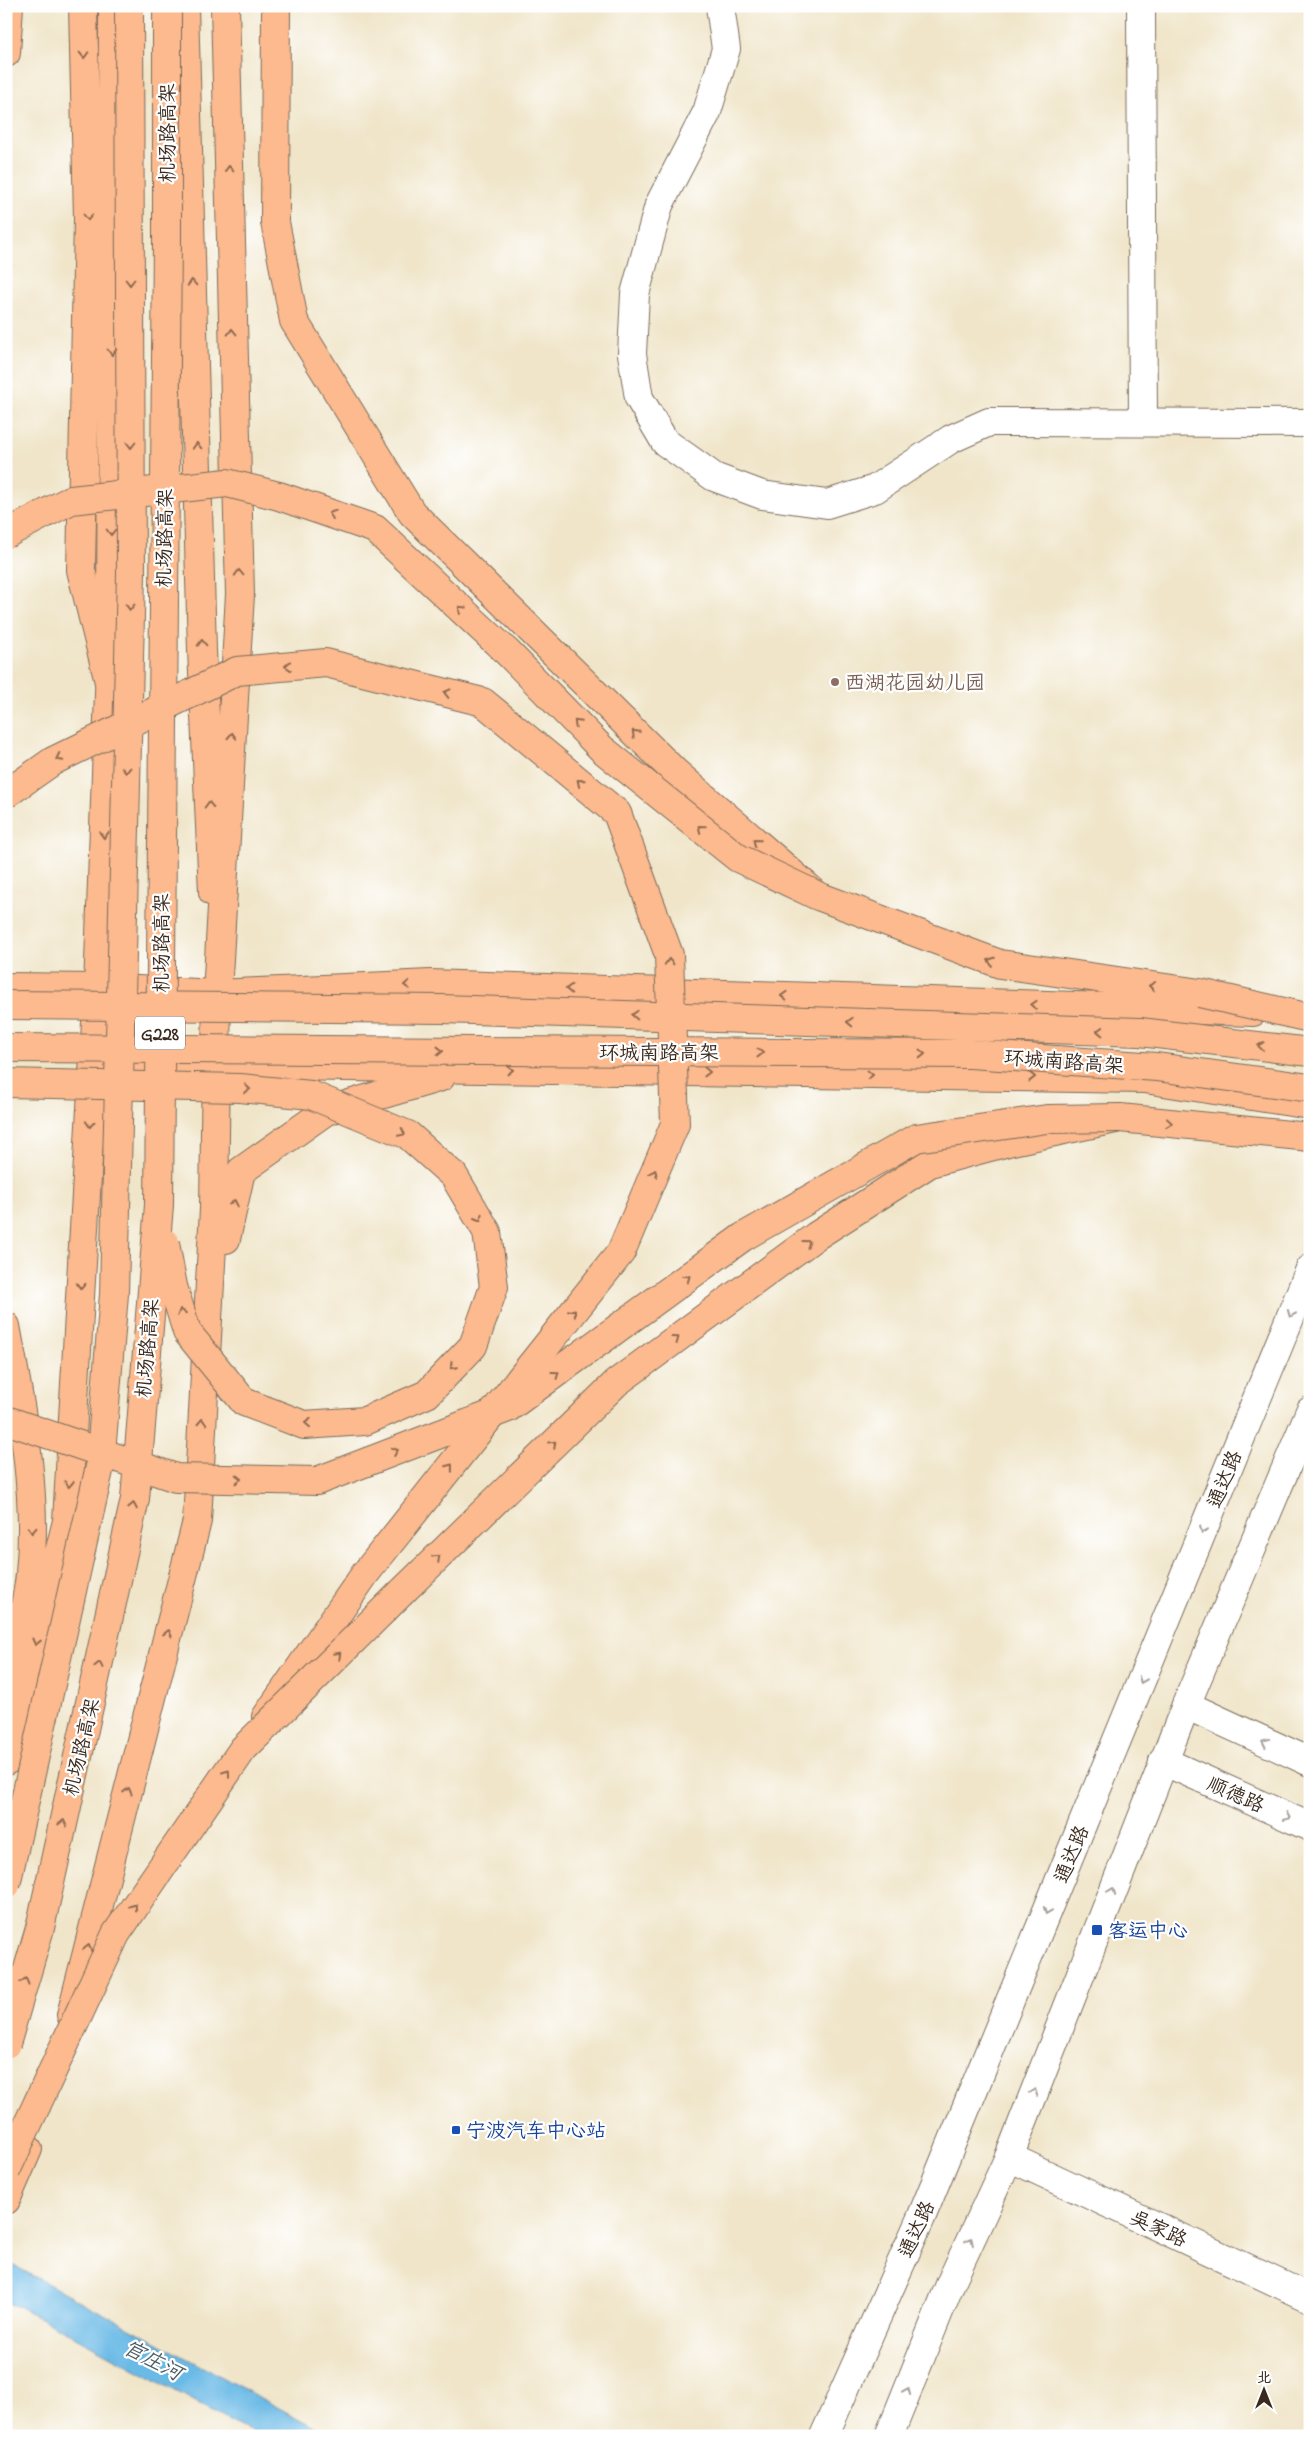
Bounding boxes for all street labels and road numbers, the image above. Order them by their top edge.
street label: 机场路高架 [155,83,184,183]
street label: 机场路高架 [151,488,182,588]
street label: 机场路高架 [149,893,178,993]
road number: G228 [135,1016,185,1050]
street label: 环城南路高架 [599,1040,719,1069]
street label: 环城南路高架 [1003,1045,1125,1082]
street label: 机场路高架 [131,1297,168,1399]
street label: 通达路 [1202,1446,1251,1513]
street label: 机场路高架 [58,1696,109,1800]
street label: 顺德路 [1202,1771,1269,1822]
street label: 通达路 [1049,1821,1098,1888]
street label: 通达路 [893,2196,944,2263]
street label: 吴家路 [1125,2204,1192,2257]

